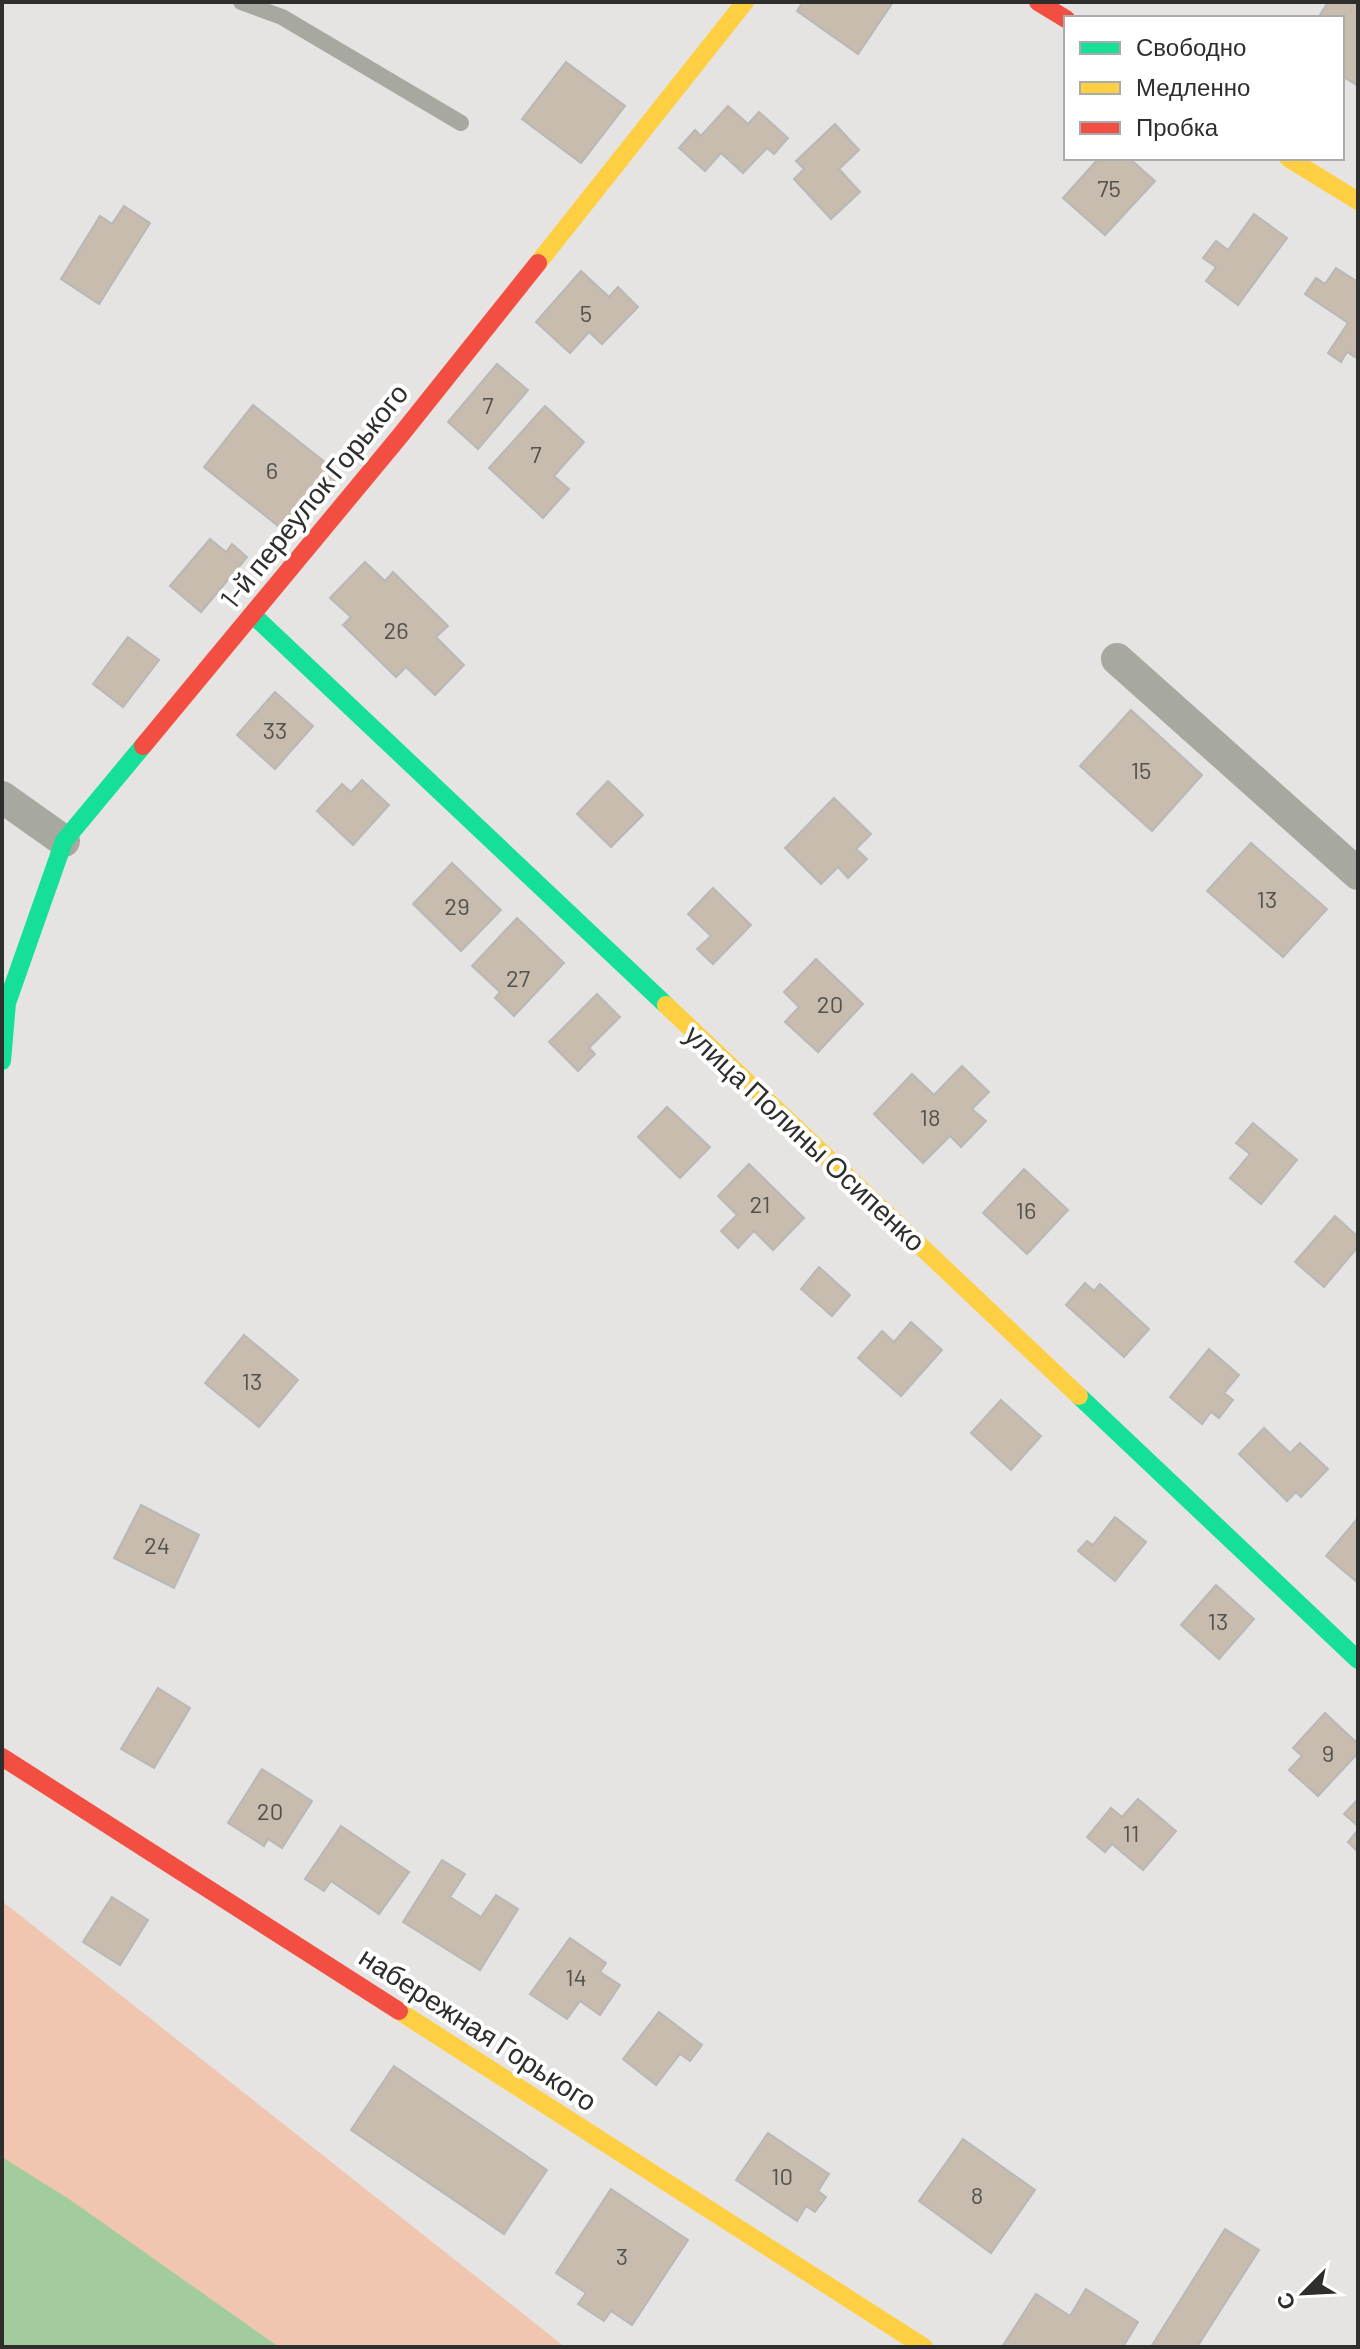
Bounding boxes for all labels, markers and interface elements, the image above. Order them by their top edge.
legend [1064,16,1344,160]
text: Свободно [1136,32,1246,61]
text: Медленно [1136,72,1250,101]
text: Пробка [1136,112,1219,141]
house number: 75 [1097,173,1121,202]
house number: 5 [580,298,592,327]
street label: 1-й переулок Горького [212,376,414,615]
house number: 7 [482,390,494,419]
house number: 7 [530,439,542,468]
house number: 6 [266,455,278,484]
house number: 26 [383,615,409,644]
house number: 33 [263,715,287,744]
house number: 15 [1131,755,1151,784]
house number: 13 [1257,884,1277,913]
house number: 29 [444,891,470,920]
house number: 27 [506,963,530,992]
house number: 20 [817,989,843,1018]
street label: улица Полины Осипенко [678,1017,933,1258]
house number: 18 [920,1102,940,1131]
house number: 21 [750,1189,770,1218]
house number: 16 [1016,1195,1036,1224]
house number: 13 [242,1366,262,1395]
house number: 24 [144,1530,170,1559]
house number: 13 [1208,1606,1228,1635]
house number: 9 [1322,1738,1334,1767]
house number: 20 [257,1796,283,1825]
house number: 11 [1123,1818,1139,1847]
street label: набережная Горького [354,1939,604,2118]
house number: 14 [565,1962,587,1991]
house number: 10 [771,2161,793,2190]
house number: 8 [971,2180,983,2209]
house number: 3 [616,2241,628,2270]
north arrow [1264,2253,1344,2333]
text: С [1270,2289,1300,2314]

